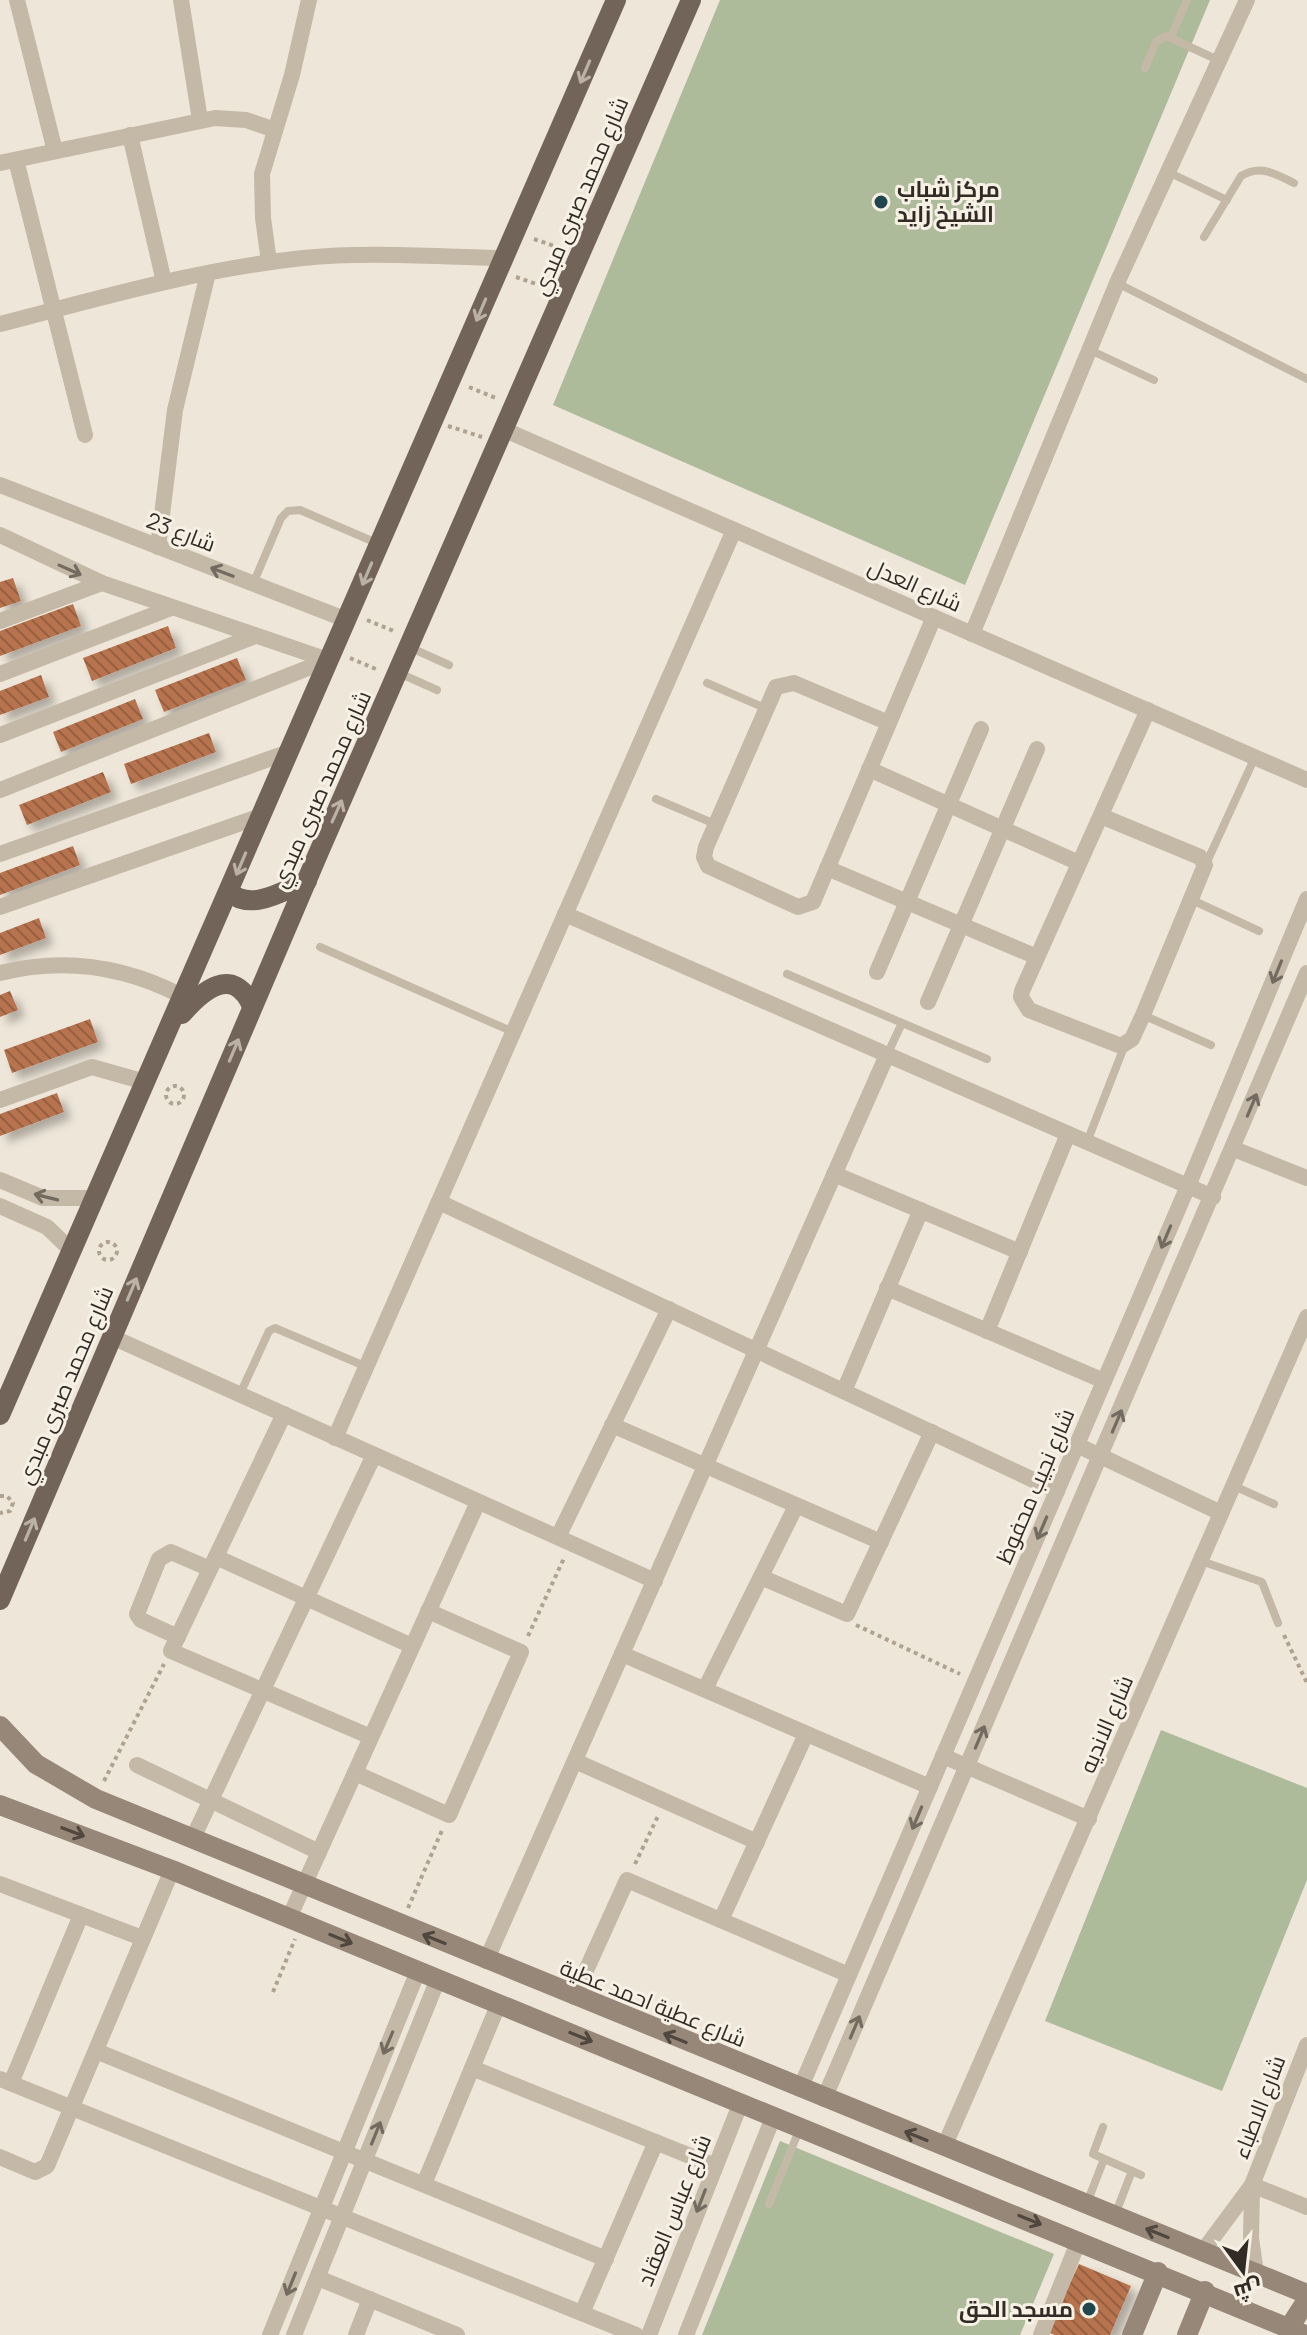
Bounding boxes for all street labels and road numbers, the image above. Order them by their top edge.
street label: شارع محمد صبرى مبدي [525,92,637,301]
street label: شارع 23 [142,505,220,559]
street label: شارع العدل [863,551,967,619]
street label: شارع محمد صبرى مبدي [264,686,380,893]
street label: شارع محمد صبرى مبدي [10,1281,122,1490]
street label: شارع نجيب محفوظ [989,1404,1081,1568]
street label: شارع الانديه [1072,1671,1140,1777]
street label: شارع عطية احمد عطية [556,1952,750,2054]
street label: شارع الاطباء [1226,2051,1292,2163]
street label: شارع عباس العقاد [630,2130,718,2290]

